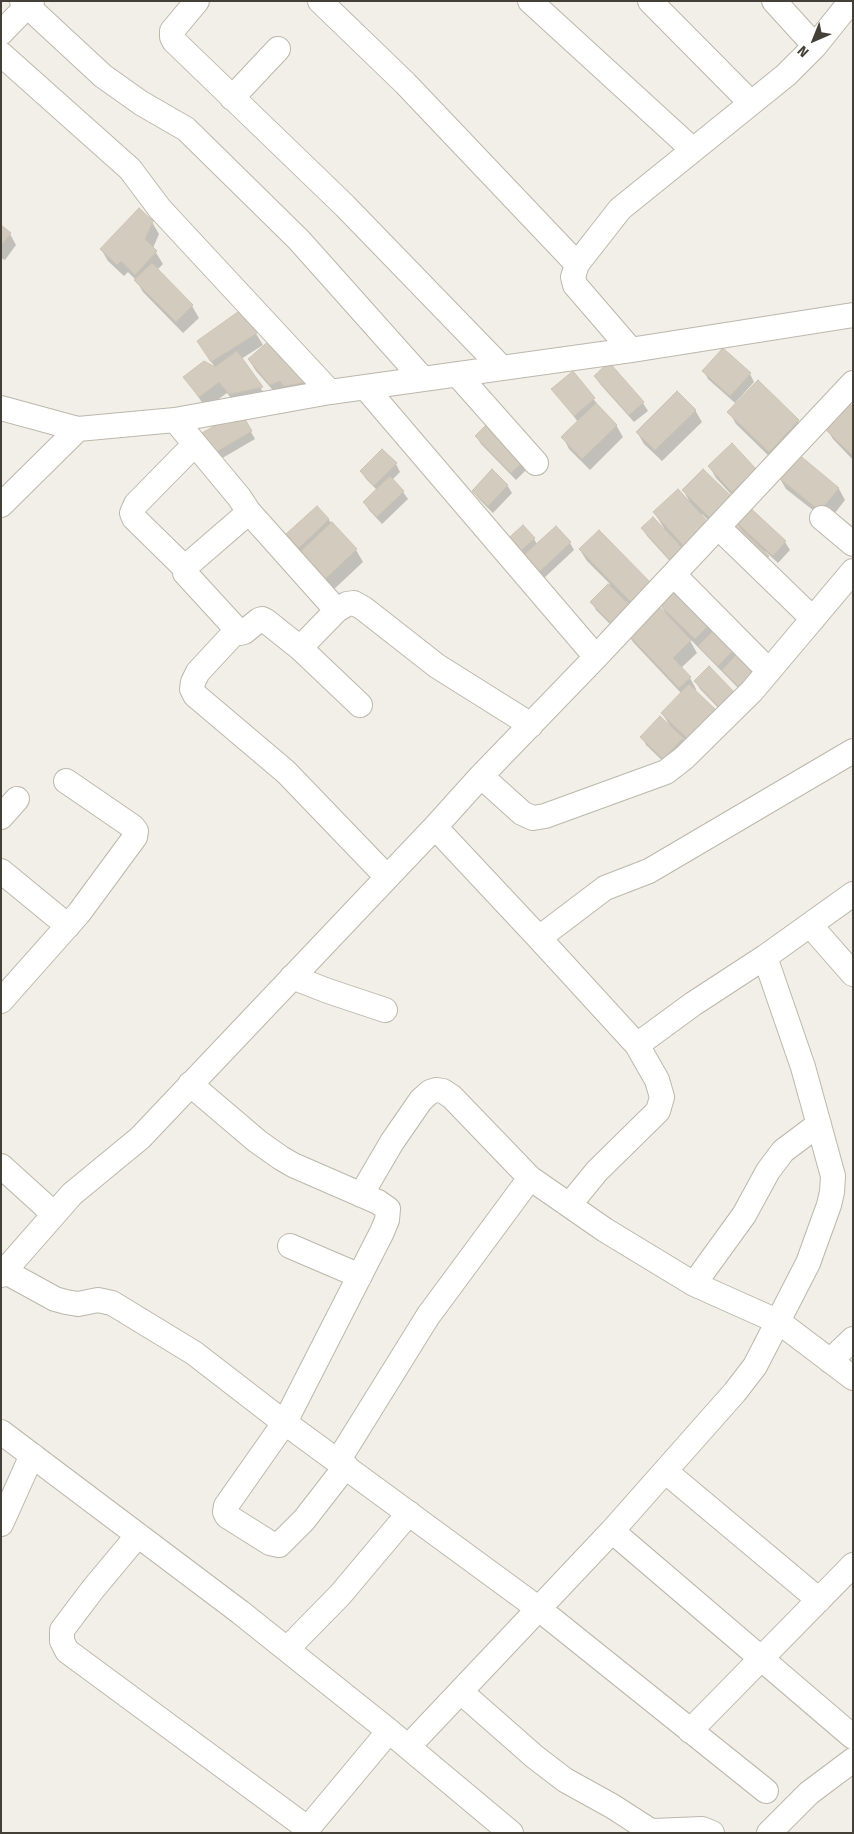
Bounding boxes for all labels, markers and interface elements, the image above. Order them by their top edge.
north arrow [789,15,839,65]
text: N [794,42,812,60]

